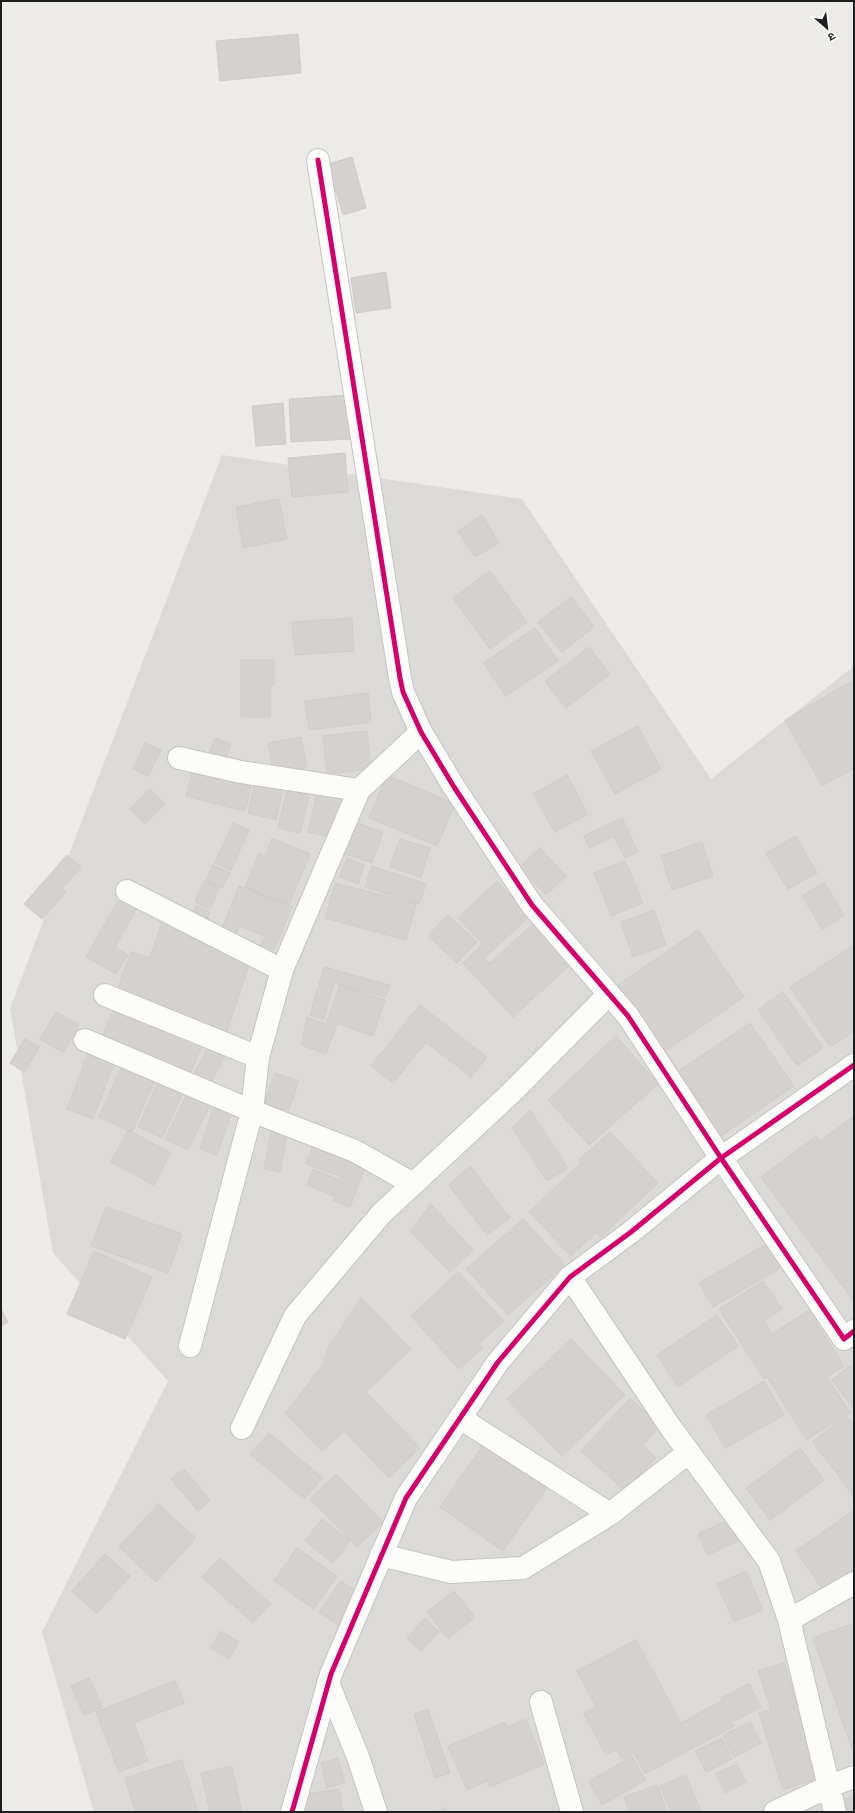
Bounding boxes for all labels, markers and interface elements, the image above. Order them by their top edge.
north arrow [807,8,847,48]
text: उ [826,30,838,45]

